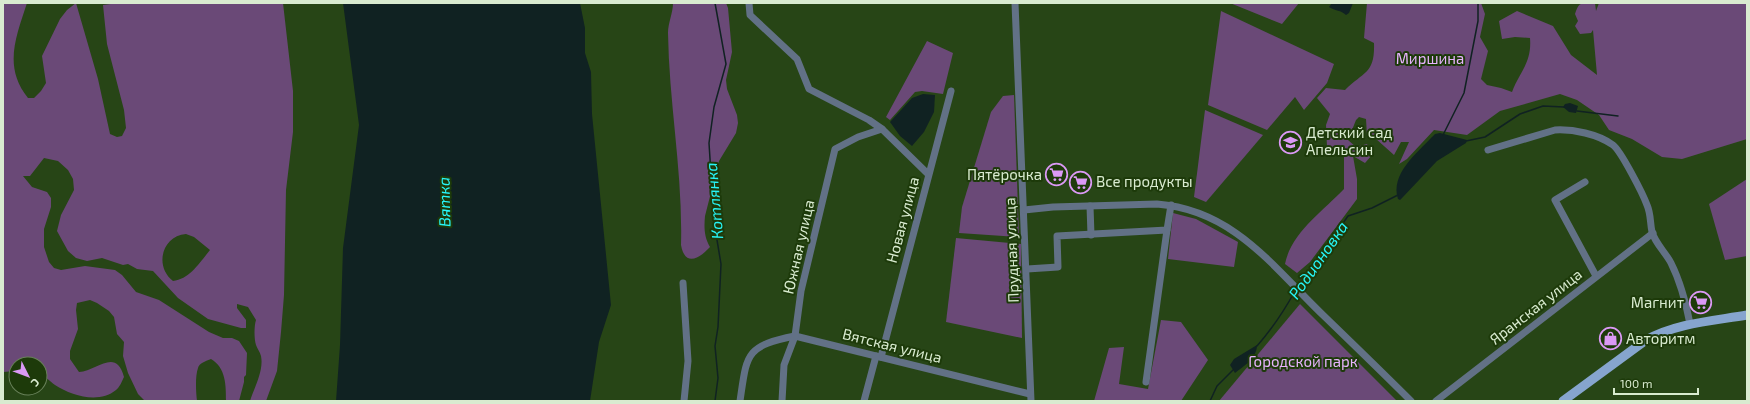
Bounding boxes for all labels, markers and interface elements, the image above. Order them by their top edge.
park label: Миршина [1396,49,1464,67]
place label: Детский сад Апельсин [1306,123,1392,158]
school or university icon: Детский сад Апельсин [1277,129,1303,155]
water label: Котлянка [701,162,726,240]
supermarket icon: Пятёрочка [1044,162,1070,188]
place label: Пятёрочка [967,165,1042,183]
supermarket icon: Все продукты [1067,169,1093,195]
place label: Все продукты [1096,172,1193,191]
street label: Новая улица [882,175,923,265]
water label: Вятка [434,177,453,227]
street label: Прудная улица [1000,197,1023,303]
street label: Южная улица [778,198,819,296]
water label: Родионовка [1284,217,1351,302]
street label: Яранская улица [1486,265,1586,349]
supermarket icon: Магнит [1687,290,1713,316]
place label: Магнит [1631,293,1684,311]
street label: Вятская улица [840,324,944,367]
shop icon: Авторитм [1597,326,1623,352]
place label: Авторитм [1626,329,1696,347]
park label: Городской парк [1248,352,1358,370]
north arrow [8,356,48,396]
scale bar [1614,370,1698,396]
text: С [28,376,43,390]
text: 100 m [1620,376,1652,390]

